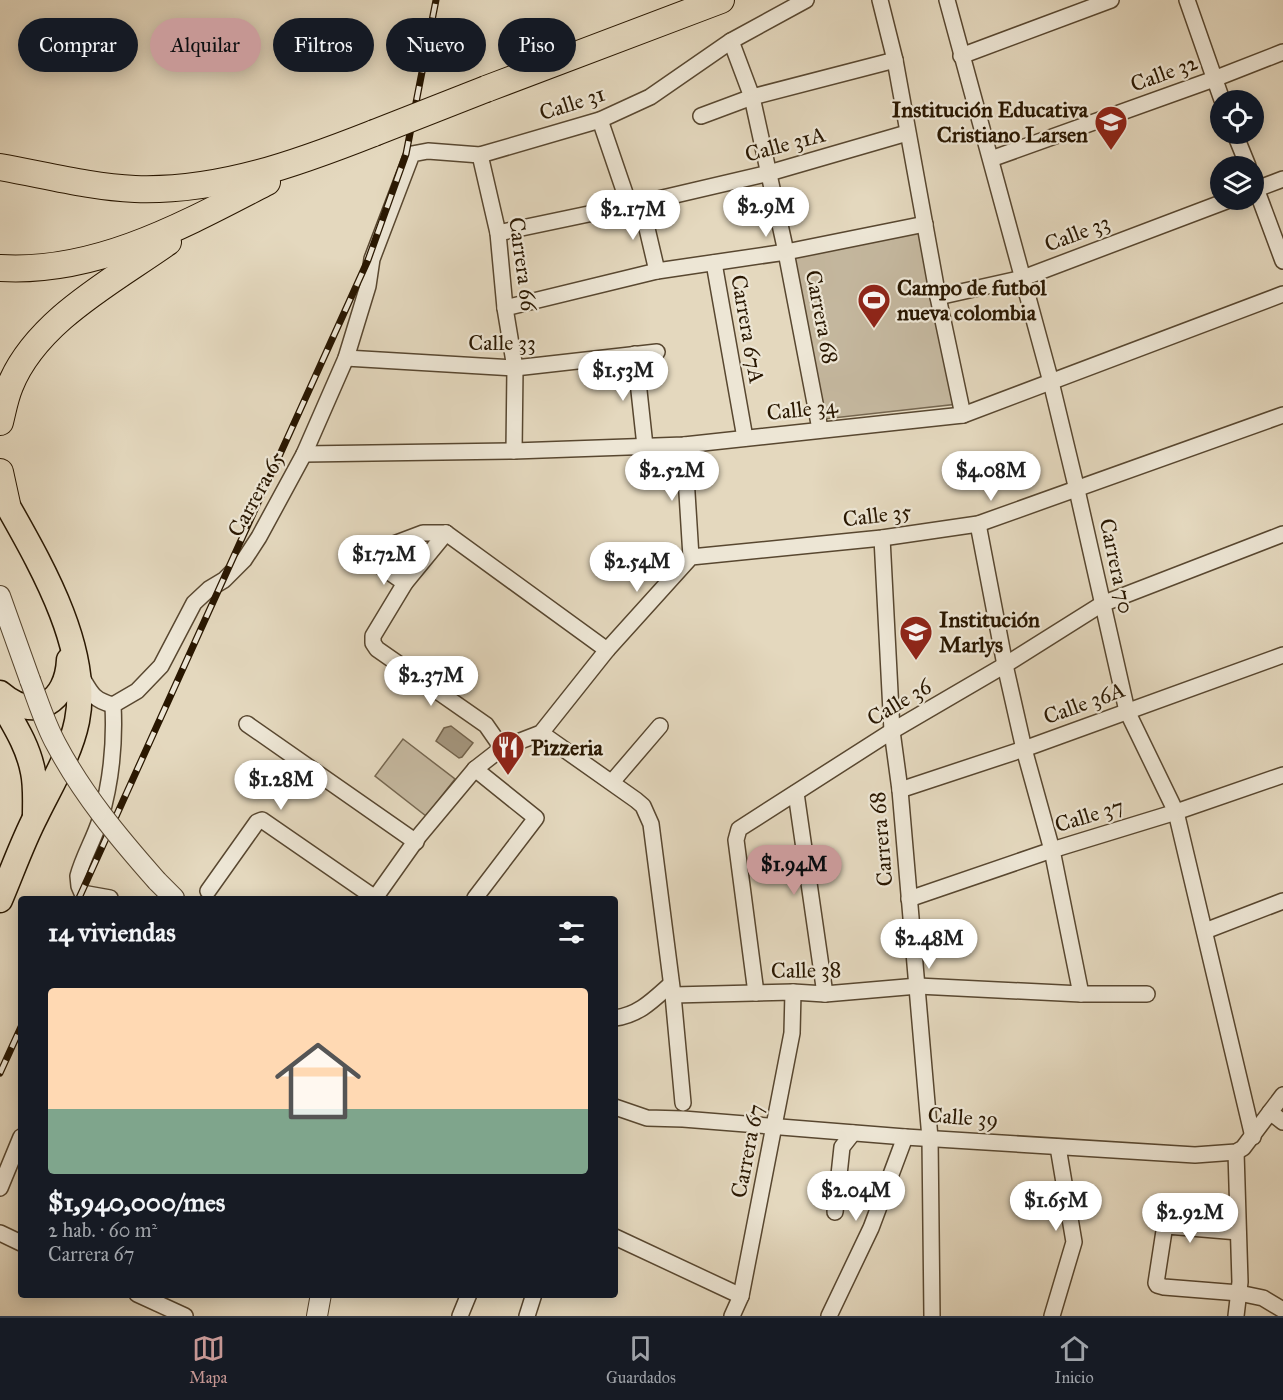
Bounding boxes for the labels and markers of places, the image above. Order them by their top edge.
place label: Institución Educativa Cristiano Larsen [892,96,1089,148]
school or university icon: Institución Educativa Cristiano Larsen [1093,104,1129,151]
pin: $2.9M [724,187,808,238]
pin: $2.17M [584,190,682,241]
place label: Campo de futbol nueva colombia [897,274,1047,326]
sports icon: Campo de futbol nueva colombia [856,282,892,329]
pin: $1.53M [574,351,672,402]
pin: $2.52M [623,451,721,502]
pin: $4.08M [942,451,1040,502]
pin: $1.72M [335,535,433,586]
pin: $2.54M [588,542,686,593]
place label: Institución Marlys [939,606,1040,658]
school or university icon: Institución Marlys [898,614,934,661]
pin: $2.37M [382,656,480,707]
restaurant icon: Pizzeria [490,729,526,776]
place label: Pizzeria [531,734,603,761]
pin: $1.28M [232,760,330,811]
pin: $1.94M [745,845,843,896]
pin: $2.48M [880,919,978,970]
pin: $2.04M [807,1171,905,1222]
pin: $1.65M [1007,1181,1105,1232]
pin: $2.92M [1141,1193,1239,1244]

